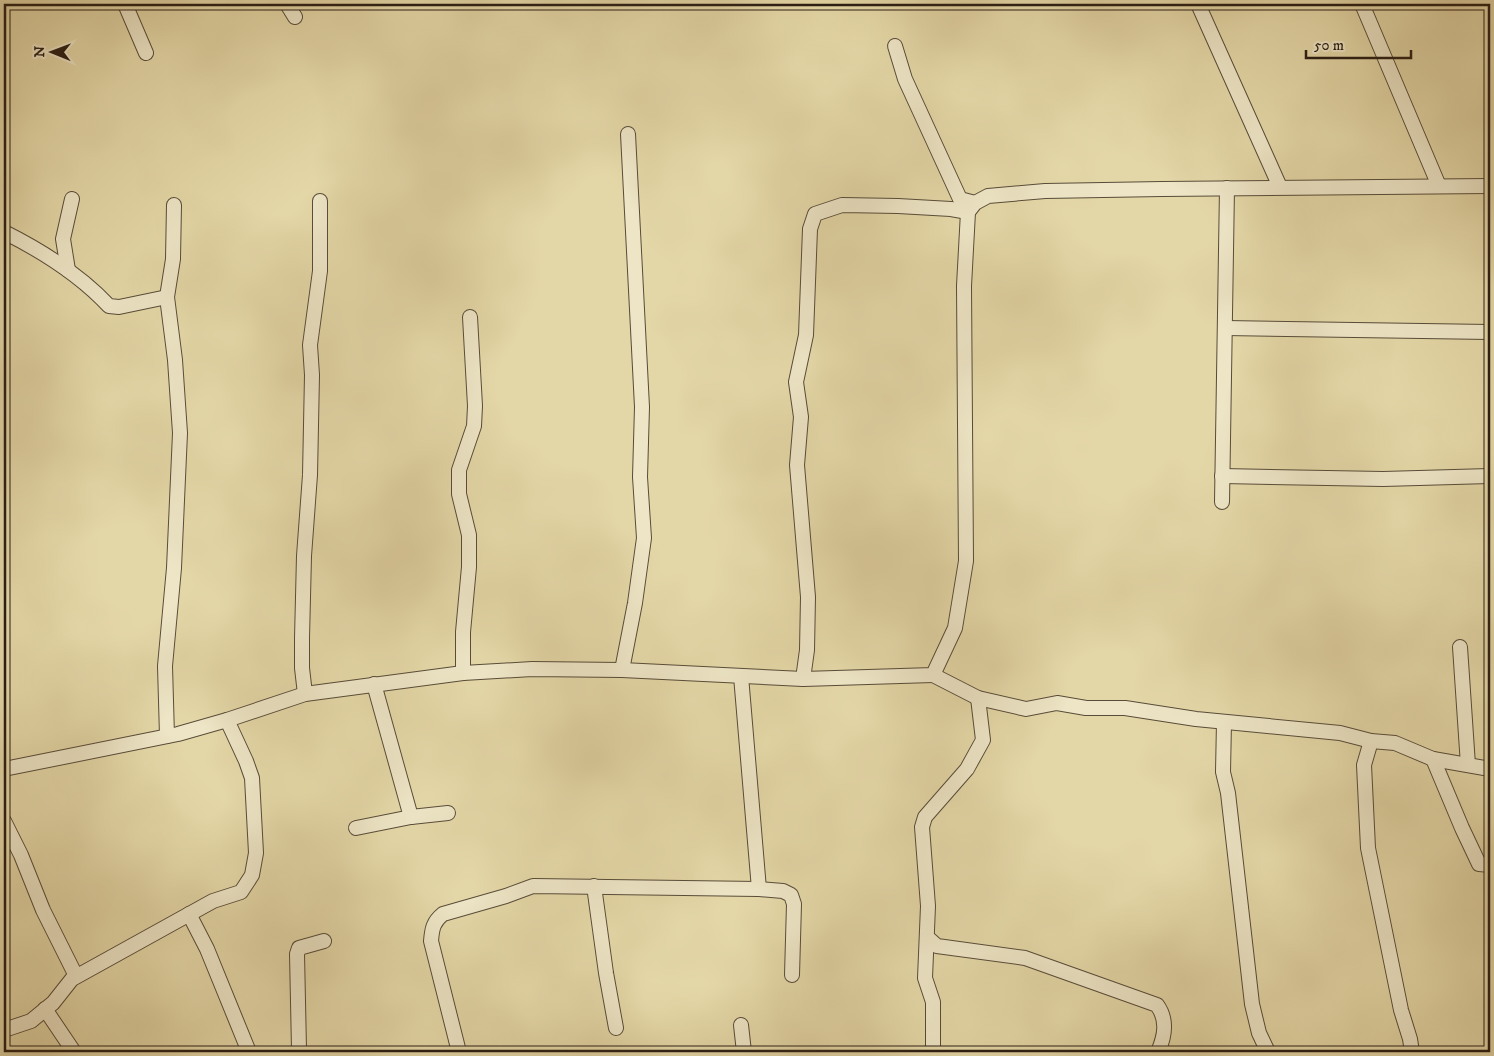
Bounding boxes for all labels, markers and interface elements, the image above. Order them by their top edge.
north arrow [28,28,78,78]
scale bar [1306,28,1412,60]
text: 50 m [1314,36,1344,55]
text: N [31,45,49,58]

